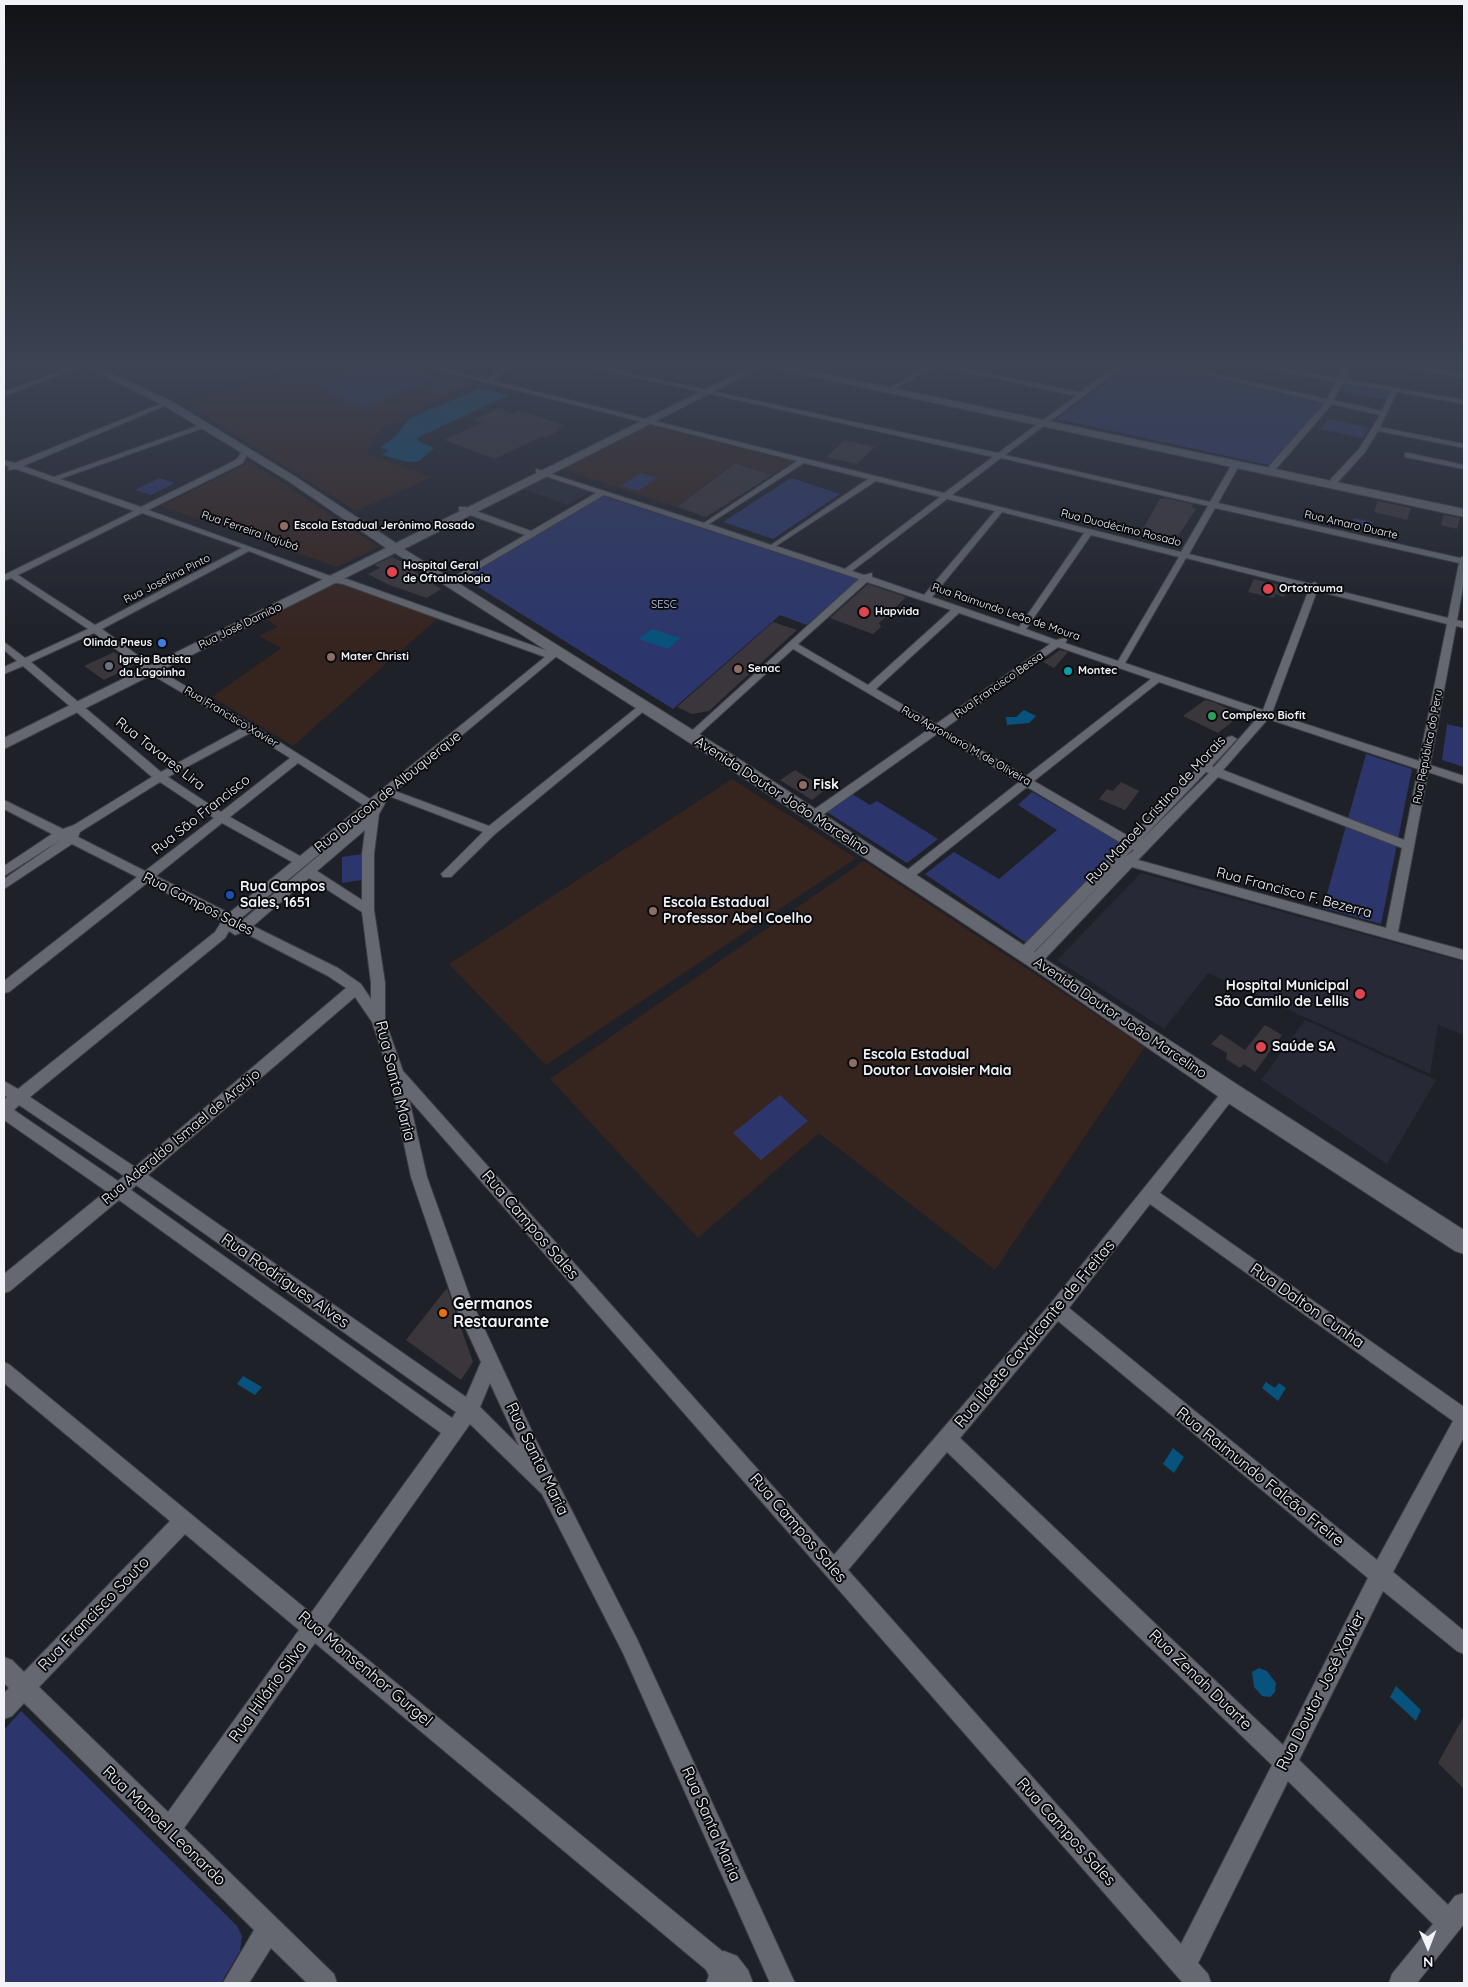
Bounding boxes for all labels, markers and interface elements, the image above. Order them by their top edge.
street label: Rua Duodécimo Rosado [1059,507,1183,549]
street label: Rua Ferreira Itajubá [200,508,300,554]
street label: Rua Amaro Duarte [1303,508,1399,542]
place label: Escola Estadual Jerônimo Rosado [294,519,475,533]
marker: Escola Estadual Jerônimo Rosado [278,520,290,532]
street label: Rua Josefina Pinto [121,551,213,607]
place label: Hospital Geral de Oftalmologia [403,559,490,585]
marker: Hospital Geral de Oftalmologia [385,565,399,579]
street label: Rua Raimundo Leão de Moura [930,580,1082,644]
marker: Ortotrauma [1261,582,1275,596]
place label: Ortotrauma [1279,582,1343,596]
park label: SESC [651,598,677,612]
street label: Rua José Damião [196,600,284,652]
marker: Hapvida [857,605,871,619]
place label: Hapvida [875,605,919,619]
place label: Olinda Pneus [83,636,152,650]
marker: Olinda Pneus [156,637,168,649]
street label: Rua Francisco Bessa [952,649,1046,721]
place label: Mater Christi [341,650,409,664]
marker: Mater Christi [325,651,337,663]
place label: Igreja Batista da Lagoinha [119,653,191,679]
marker: Igreja Batista da Lagoinha [103,660,115,672]
place label: Senac [748,662,780,676]
marker: Senac [732,663,744,675]
place label: Montec [1078,664,1117,678]
marker: Montec [1062,665,1074,677]
street label: Rua Francisco Xavier [182,684,280,750]
street label: Rua República do Peru [1410,689,1446,805]
street label: Rua Aproniano M. de Oliveira [899,703,1033,789]
place label: Complexo Biofit [1222,709,1306,723]
marker: Complexo Biofit [1206,710,1218,722]
street label: Rua Tavares Lira [112,714,208,794]
street label: Rua Dracon de Albuquerque [311,728,465,856]
street label: Rua Manoel Cristino de Morais [1083,732,1229,888]
street label: Avenida Doutor João Marcelino [691,733,873,859]
street label: Rua São Francisco [148,771,254,859]
place label: Fisk [813,777,839,793]
marker: Fisk [797,779,809,791]
street label: Rua Francisco F. Bezerra [1214,864,1374,922]
street label: Rua Campos Sales [140,869,256,939]
place label: Rua Campos Sales, 1651 [240,879,325,912]
marker: Rua Campos Sales, 1651 [224,889,236,901]
place label: Escola Estadual Professor Abel Coelho [663,895,812,928]
marker: Escola Estadual Professor Abel Coelho [647,905,659,917]
street label: Avenida Doutor João Marcelino [1030,954,1210,1082]
place label: Hospital Municipal São Camilo de Lellis [1214,978,1349,1010]
marker: Hospital Municipal São Camilo de Lellis [1353,987,1367,1001]
street label: Rua Santa Maria [371,1019,419,1143]
place label: Saúde SA [1272,1039,1336,1055]
marker: Saúde SA [1254,1040,1268,1054]
place label: Escola Estadual Doutor Lavoisier Maia [863,1047,1011,1080]
marker: Escola Estadual Doutor Lavoisier Maia [847,1057,859,1069]
street label: Rua Aderaldo Ismael de Araújo [98,1066,264,1208]
street label: Rua Campos Sales [477,1166,583,1284]
street label: Rua Rodrigues Alves [217,1230,353,1332]
street label: Rua Ildete Cavalcante de Freitas [951,1236,1119,1432]
street label: Rua Dalton Cunha [1246,1259,1368,1353]
place label: Germanos Restaurante [453,1294,549,1332]
marker: Germanos Restaurante [437,1307,449,1319]
street label: Rua Santa Maria [501,1399,573,1519]
street label: Rua Raimundo Falcão Freire [1172,1403,1348,1551]
street label: Rua Campos Sales [745,1469,851,1587]
street label: Rua Francisco Souto [34,1553,154,1675]
street label: Rua Monsenhor Gurgel [294,1607,436,1731]
street label: Rua Doutor José Xavier [1273,1608,1369,1774]
street label: Rua Zenah Duarte [1144,1626,1256,1734]
street label: Rua Hilário Silva [225,1638,311,1746]
street label: Rua Manoel Leonardo [98,1762,230,1890]
street label: Rua Santa Maria [677,1764,745,1884]
street label: Rua Campos Sales [1013,1774,1119,1890]
north arrow [1403,1922,1453,1972]
text: N [1423,1953,1434,1971]

